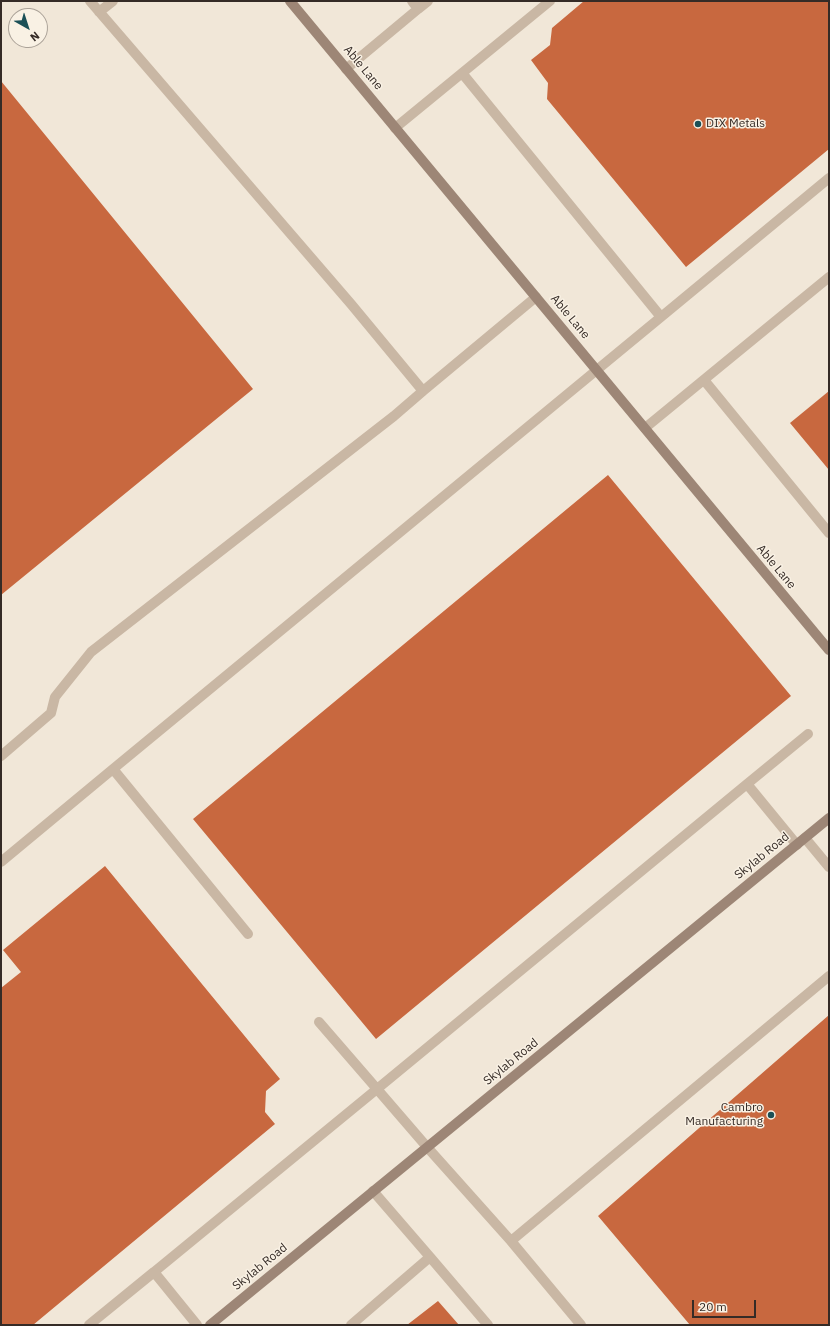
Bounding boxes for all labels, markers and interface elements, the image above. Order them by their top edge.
north arrow [8,8,48,48]
text: N [27,29,42,44]
street label: Able Lane [340,43,386,93]
place label: DIX Metals [706,117,765,131]
marker: DIX Metals [693,119,703,129]
street label: Able Lane [547,292,593,342]
street label: Able Lane [753,542,799,592]
street label: Skylab Road [732,830,792,882]
street label: Skylab Road [481,1036,541,1088]
place label: Cambro Manufacturing [685,1101,763,1129]
marker: Cambro Manufacturing [766,1110,776,1120]
street label: Skylab Road [230,1241,290,1293]
scale bar [694,1292,758,1318]
text: 20 m [699,1299,727,1314]

